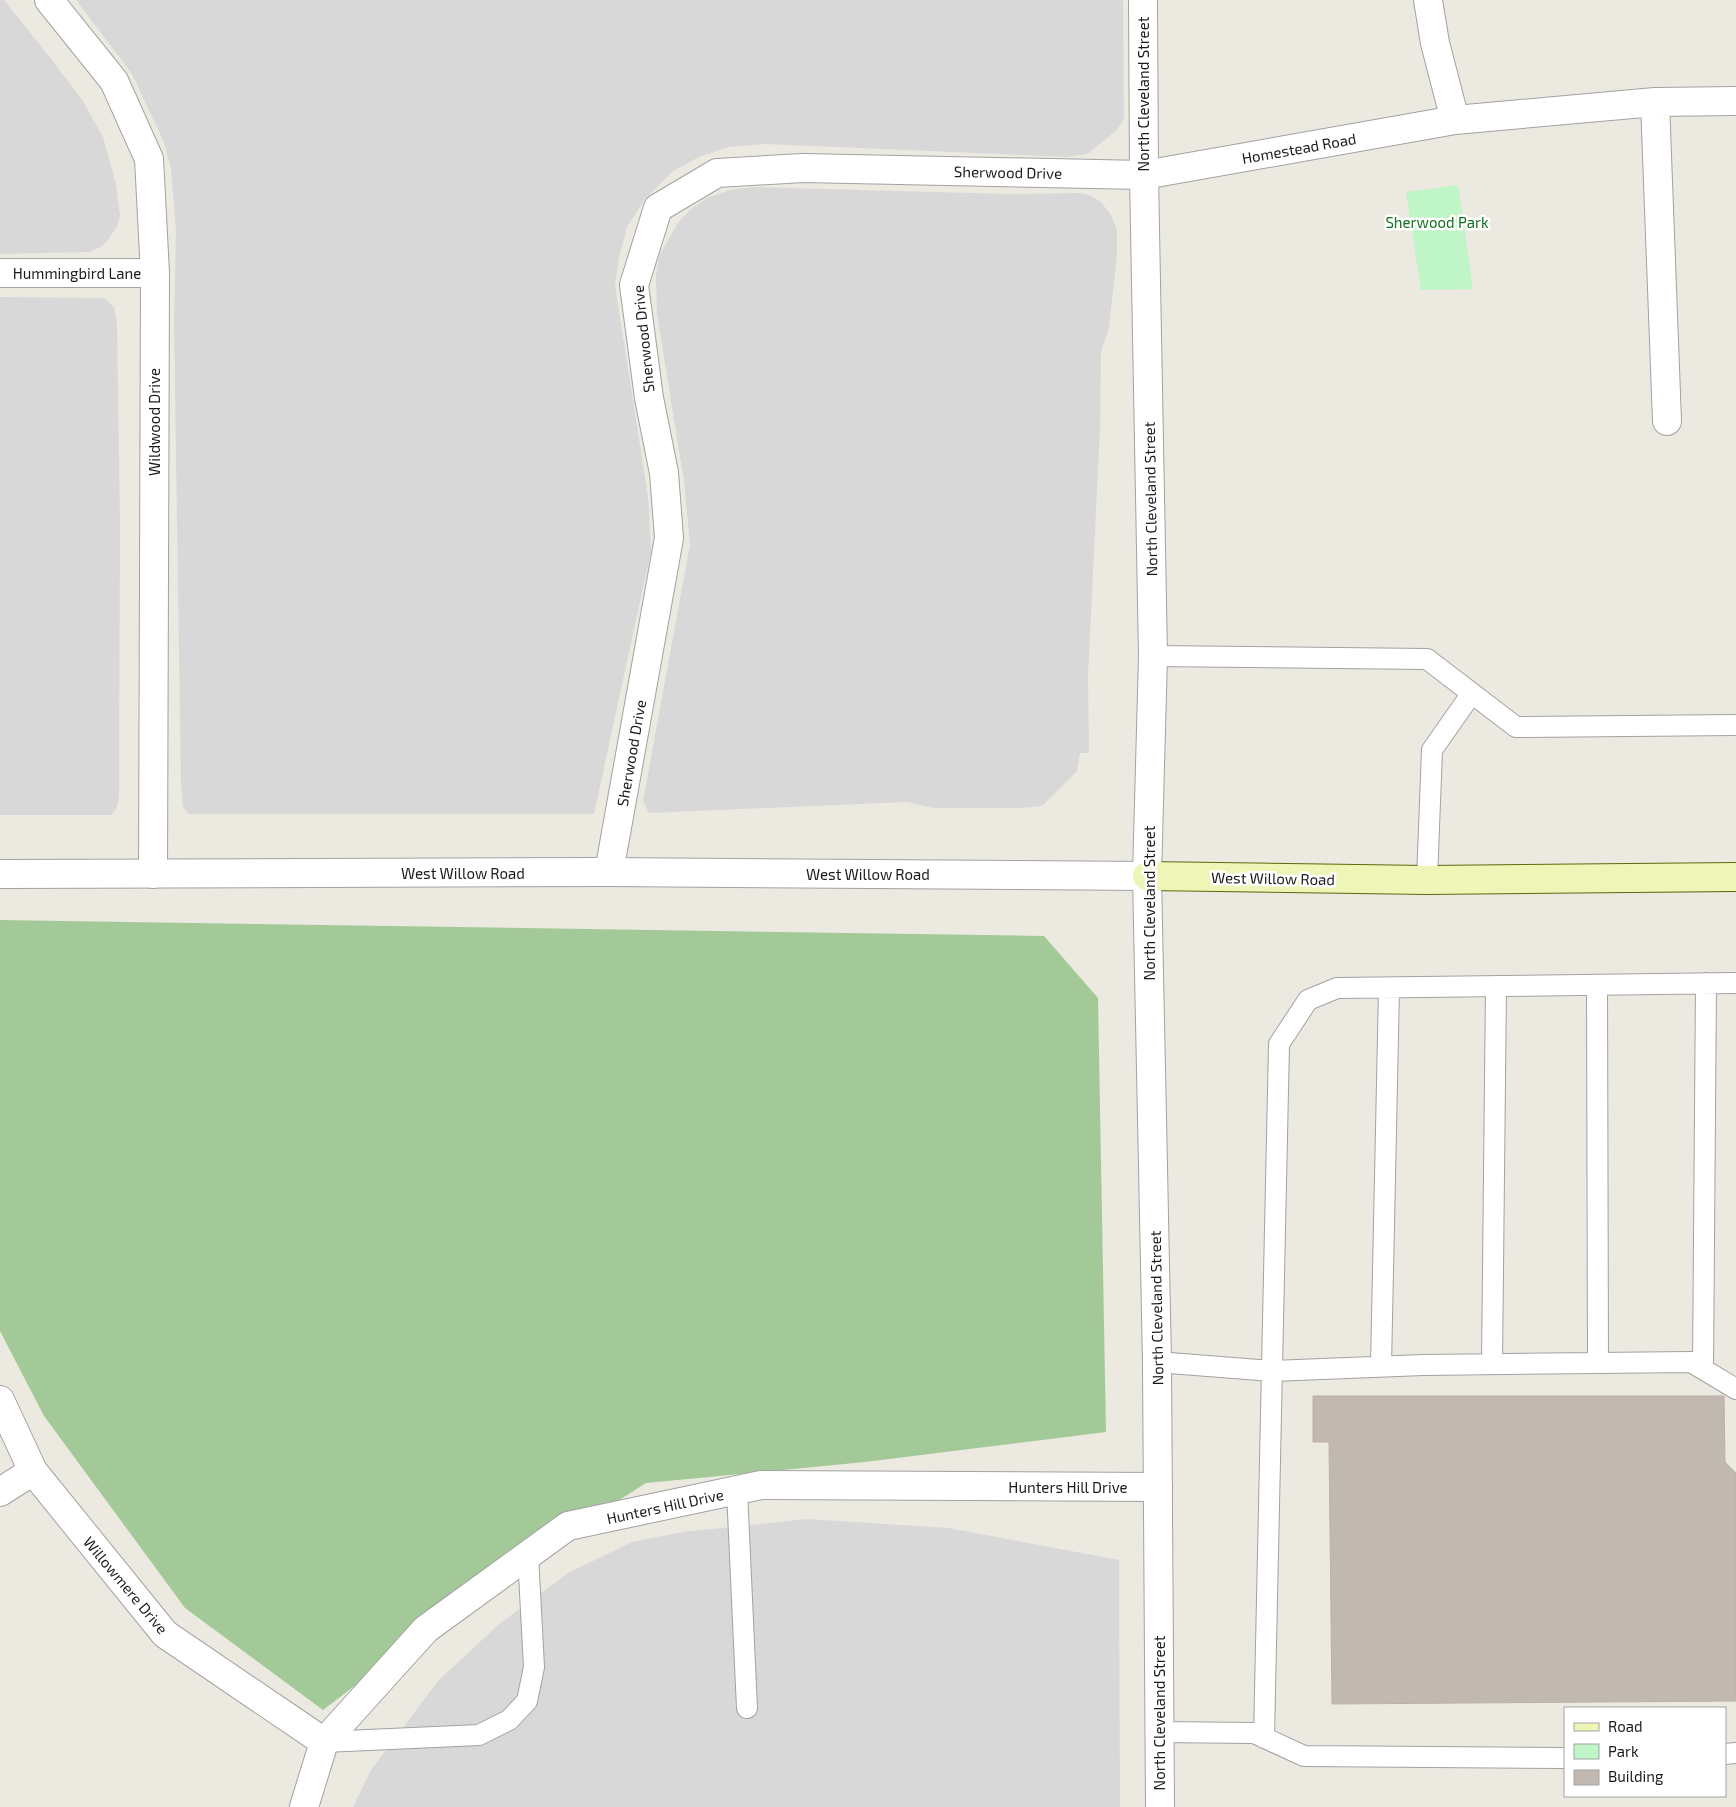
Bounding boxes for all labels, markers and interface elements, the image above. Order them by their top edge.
street label: North Cleveland Street [1134,16,1152,171]
street label: Homestead Road [1240,129,1358,167]
street label: Sherwood Drive [954,162,1062,182]
park label: Sherwood Park [1385,213,1489,231]
street label: Hummingbird Lane [13,264,141,282]
street label: Sherwood Drive [628,284,658,394]
street label: Wildwood Drive [145,368,163,476]
street label: North Cleveland Street [1140,421,1160,577]
street label: Sherwood Drive [613,698,649,808]
street label: North Cleveland Street [1140,825,1158,980]
street label: West Willow Road [401,864,525,882]
street label: West Willow Road [806,865,930,883]
street label: West Willow Road [1211,868,1335,888]
street label: North Cleveland Street [1146,1230,1166,1386]
street label: Hunters Hill Drive [1008,1478,1128,1496]
street label: Hunters Hill Drive [605,1485,725,1527]
street label: Willowmere Drive [80,1533,172,1637]
street label: North Cleveland Street [1150,1635,1168,1790]
legend [1564,1707,1726,1797]
text: Road [1608,1717,1643,1735]
text: Park [1608,1742,1639,1760]
text: Building [1608,1767,1664,1785]

